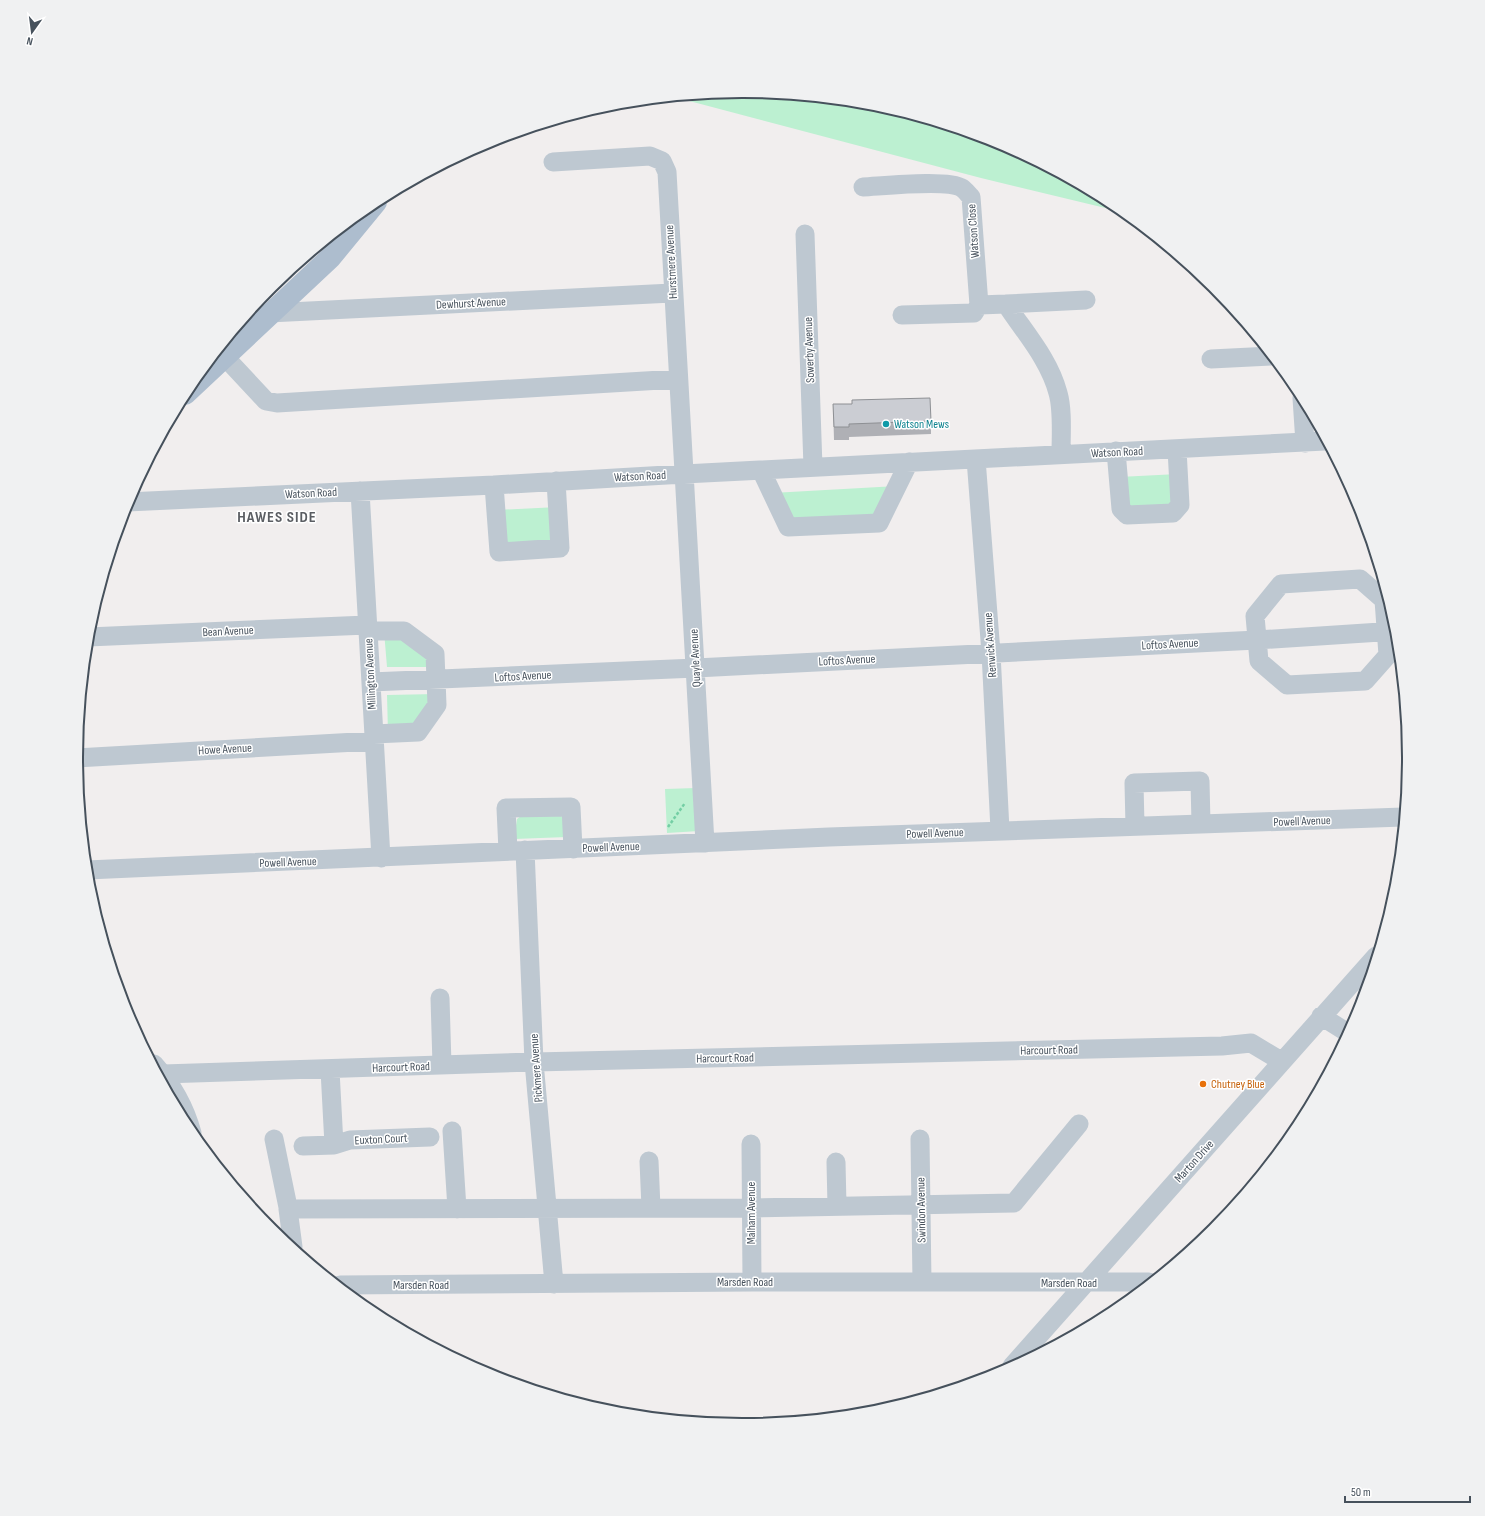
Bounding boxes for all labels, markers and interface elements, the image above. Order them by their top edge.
north arrow [12,12,52,52]
text: N [25,34,34,48]
street label: Watson Close [964,203,983,259]
street label: Hurstmere Avenue [662,224,681,299]
street label: Dewhurst Avenue [436,294,507,313]
street label: Sowerby Avenue [801,317,818,383]
place label: Watson Mews [894,417,949,432]
marker: Watson Mews [881,419,891,429]
street label: Watson Road [1091,444,1143,461]
street label: Watson Road [614,468,666,485]
street label: Watson Road [285,485,337,502]
district label: HAWES SIDE [237,508,317,527]
street label: Renwick Avenue [981,612,1000,678]
street label: Bean Avenue [202,623,254,640]
street label: Quayle Avenue [686,628,705,688]
street label: Loftos Avenue [1141,636,1199,653]
street label: Millington Avenue [361,638,380,710]
street label: Loftos Avenue [818,652,876,669]
street label: Loftos Avenue [494,668,552,685]
street label: Howe Avenue [198,741,252,758]
street label: Powell Avenue [1273,813,1331,830]
street label: Powell Avenue [906,825,964,842]
street label: Powell Avenue [582,839,640,856]
street label: Powell Avenue [259,854,317,871]
street label: Pickmere Avenue [527,1033,546,1103]
street label: Harcourt Road [1020,1042,1078,1059]
street label: Harcourt Road [696,1050,754,1067]
street label: Harcourt Road [372,1059,430,1076]
place label: Chutney Blue [1211,1077,1265,1092]
marker: Chutney Blue [1198,1079,1208,1089]
street label: Euxton Court [354,1131,408,1148]
street label: Marton Drive [1171,1137,1217,1186]
street label: Swindon Avenue [913,1177,930,1243]
street label: Malham Avenue [744,1181,759,1244]
street label: Marsden Road [717,1275,773,1290]
street label: Marsden Road [1041,1276,1097,1291]
street label: Marsden Road [393,1278,449,1293]
scale bar [1345,1478,1470,1504]
text: 50 m [1351,1485,1371,1500]

